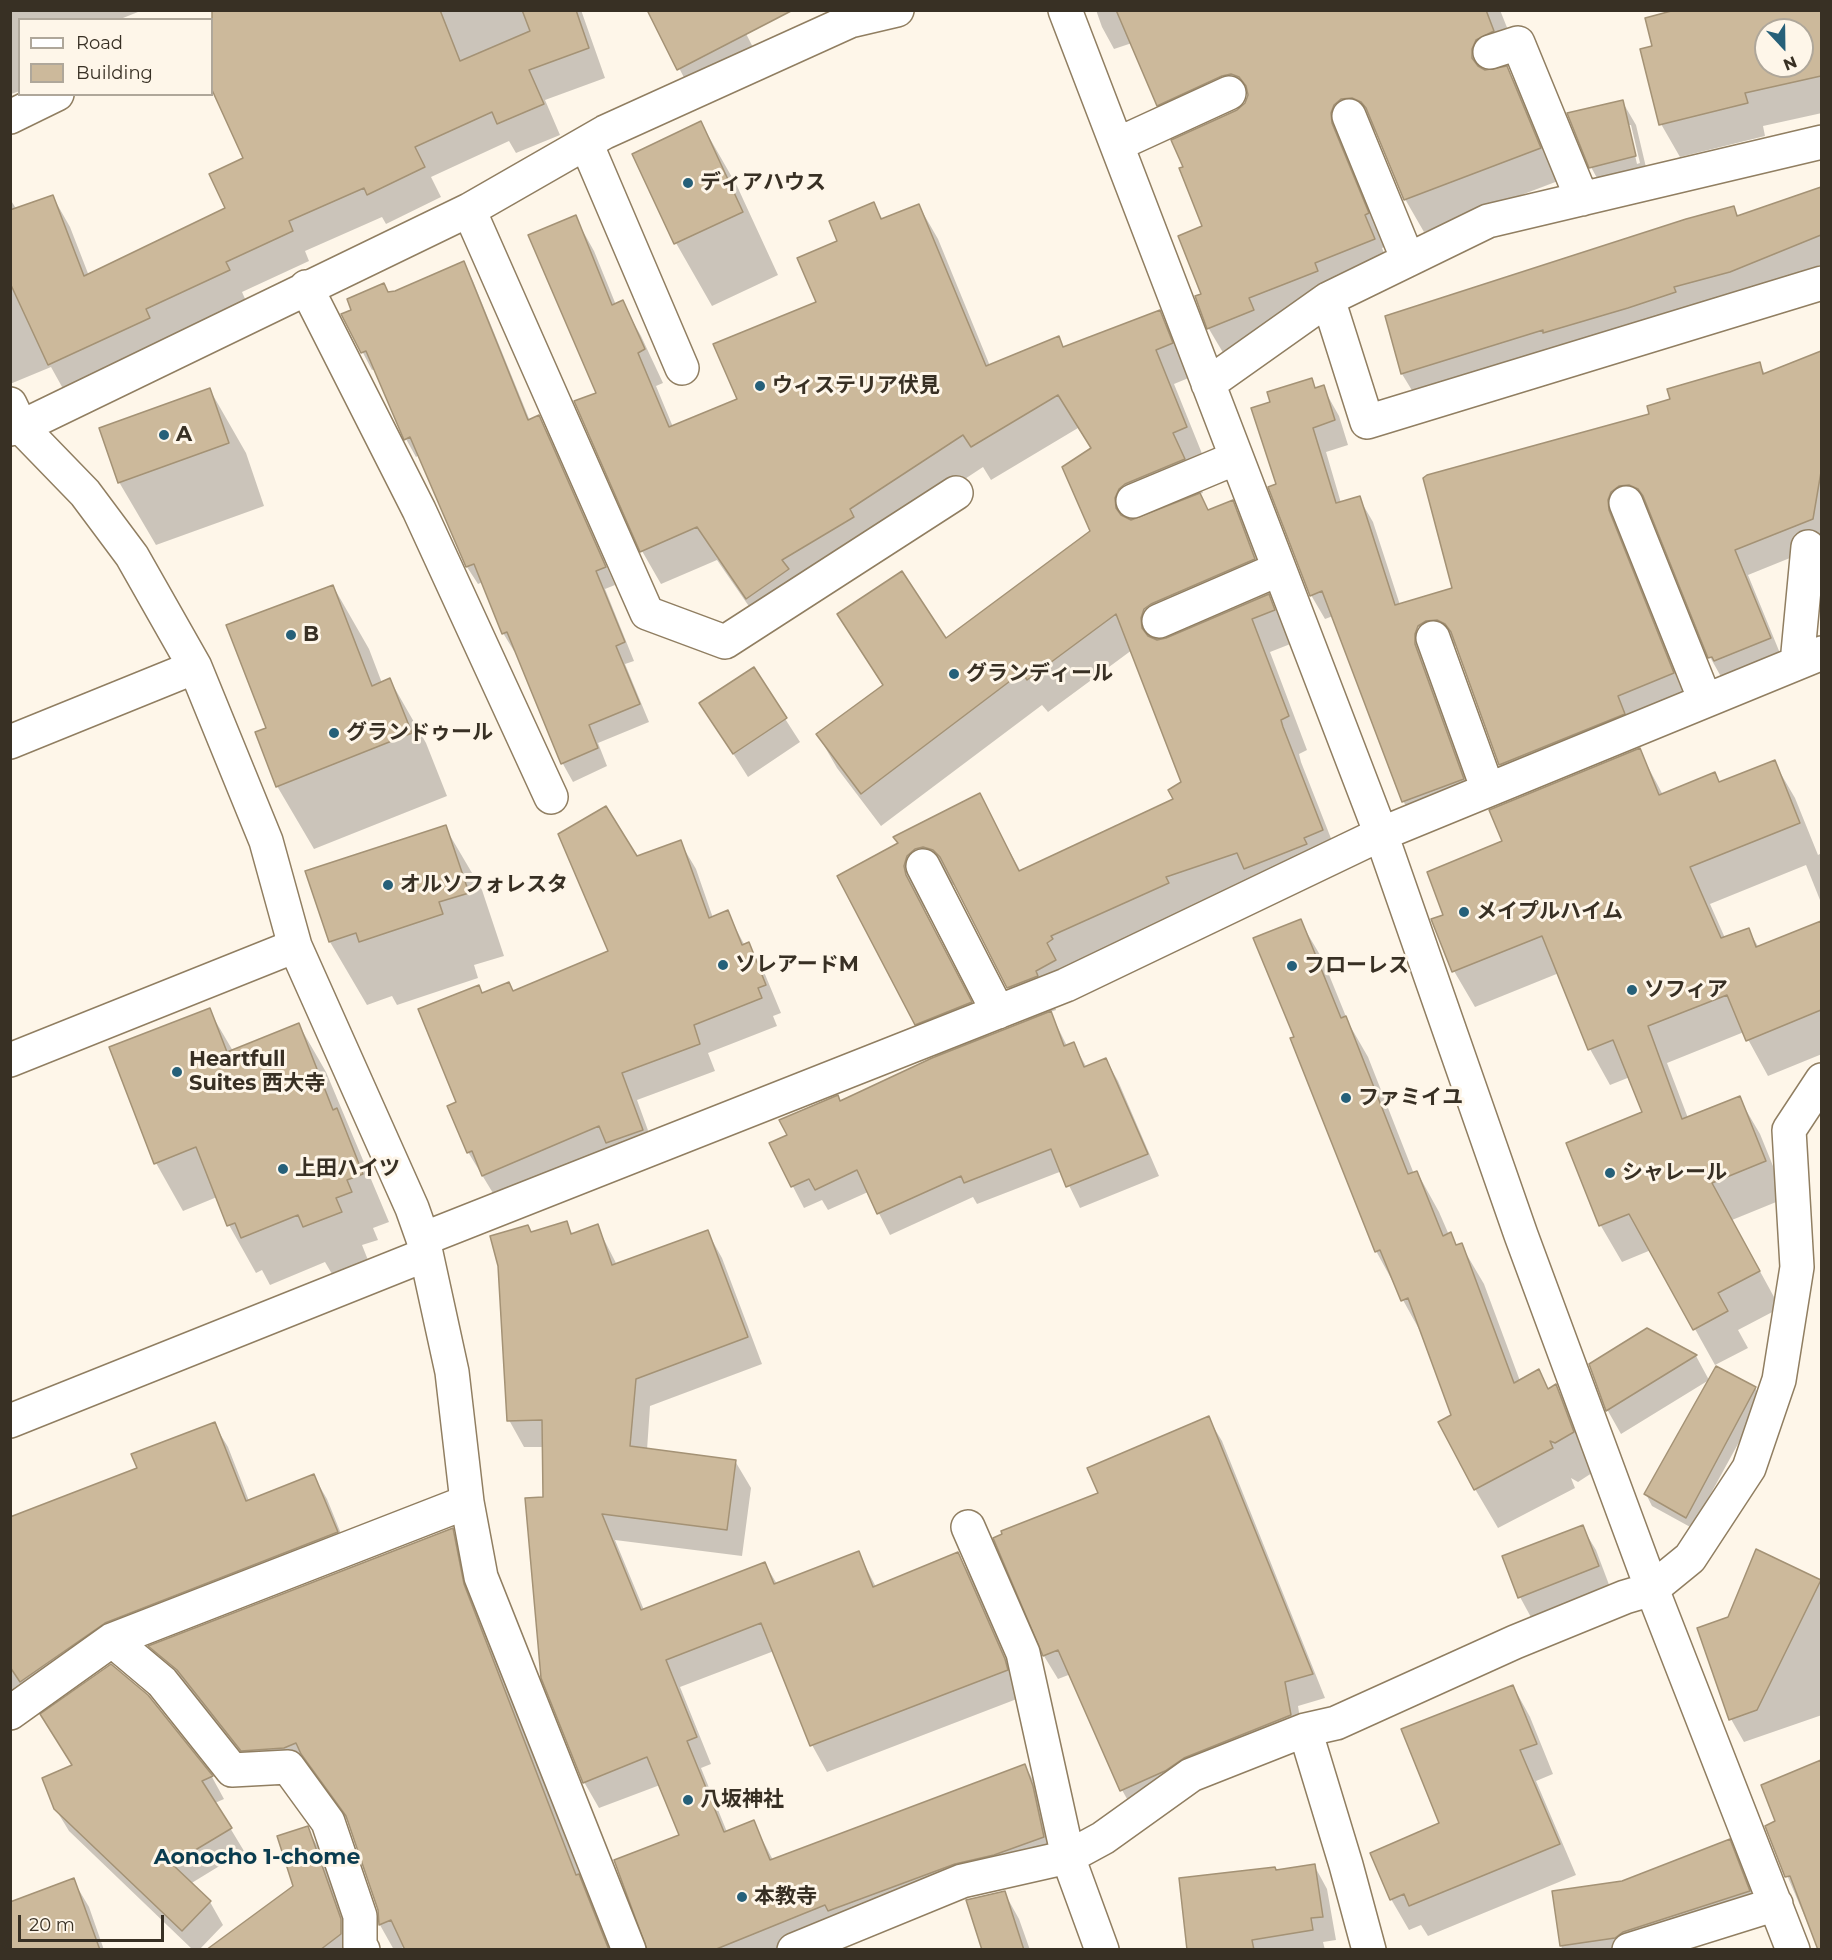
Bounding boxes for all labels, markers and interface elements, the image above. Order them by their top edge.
legend [18,18,213,96]
north arrow [1754,18,1814,78]
text: Road [76,32,123,54]
text: N [1781,52,1800,75]
text: Building [76,62,153,84]
place label: ディアハウス [700,170,826,196]
marker: ディアハウス [681,176,695,190]
place label: ウィステリア伏見 [772,373,940,399]
marker: ウィステリア伏見 [753,379,767,393]
place label: A [176,422,192,448]
marker: A [157,428,171,442]
place label: B [303,622,319,648]
marker: B [284,628,298,642]
place label: グランディール [966,661,1113,687]
marker: グランディール [947,667,961,681]
place label: グランドゥール [346,720,493,746]
marker: グランドゥール [327,726,341,740]
place label: オルソフォレスタ [400,872,568,898]
marker: オルソフォレスタ [381,878,395,892]
place label: メイプルハイム [1476,899,1623,925]
marker: メイプルハイム [1457,905,1471,919]
place label: ソレアードM [735,952,859,978]
place label: フローレス [1304,953,1409,979]
marker: ソレアードM [716,958,730,972]
marker: フローレス [1285,959,1299,973]
place label: ソフィア [1644,977,1728,1003]
marker: ソフィア [1625,983,1639,997]
place label: Heartfull Suites 西大寺 [189,1047,325,1097]
marker: Heartfull Suites 西大寺 [170,1065,184,1079]
place label: ファミイユ [1358,1085,1463,1111]
marker: ファミイユ [1339,1091,1353,1105]
place label: 上田ハイツ [295,1156,400,1182]
place label: シャレール [1622,1160,1727,1186]
marker: 上田ハイツ [276,1162,290,1176]
marker: シャレール [1603,1166,1617,1180]
place label: 八坂神社 [700,1787,784,1813]
marker: 八坂神社 [681,1793,695,1807]
district label: Aonocho 1-chome [154,1845,360,1871]
place label: 本教寺 [754,1884,817,1910]
marker: 本教寺 [735,1890,749,1904]
scale bar [21,1903,166,1941]
text: 20 m [29,1914,75,1936]

